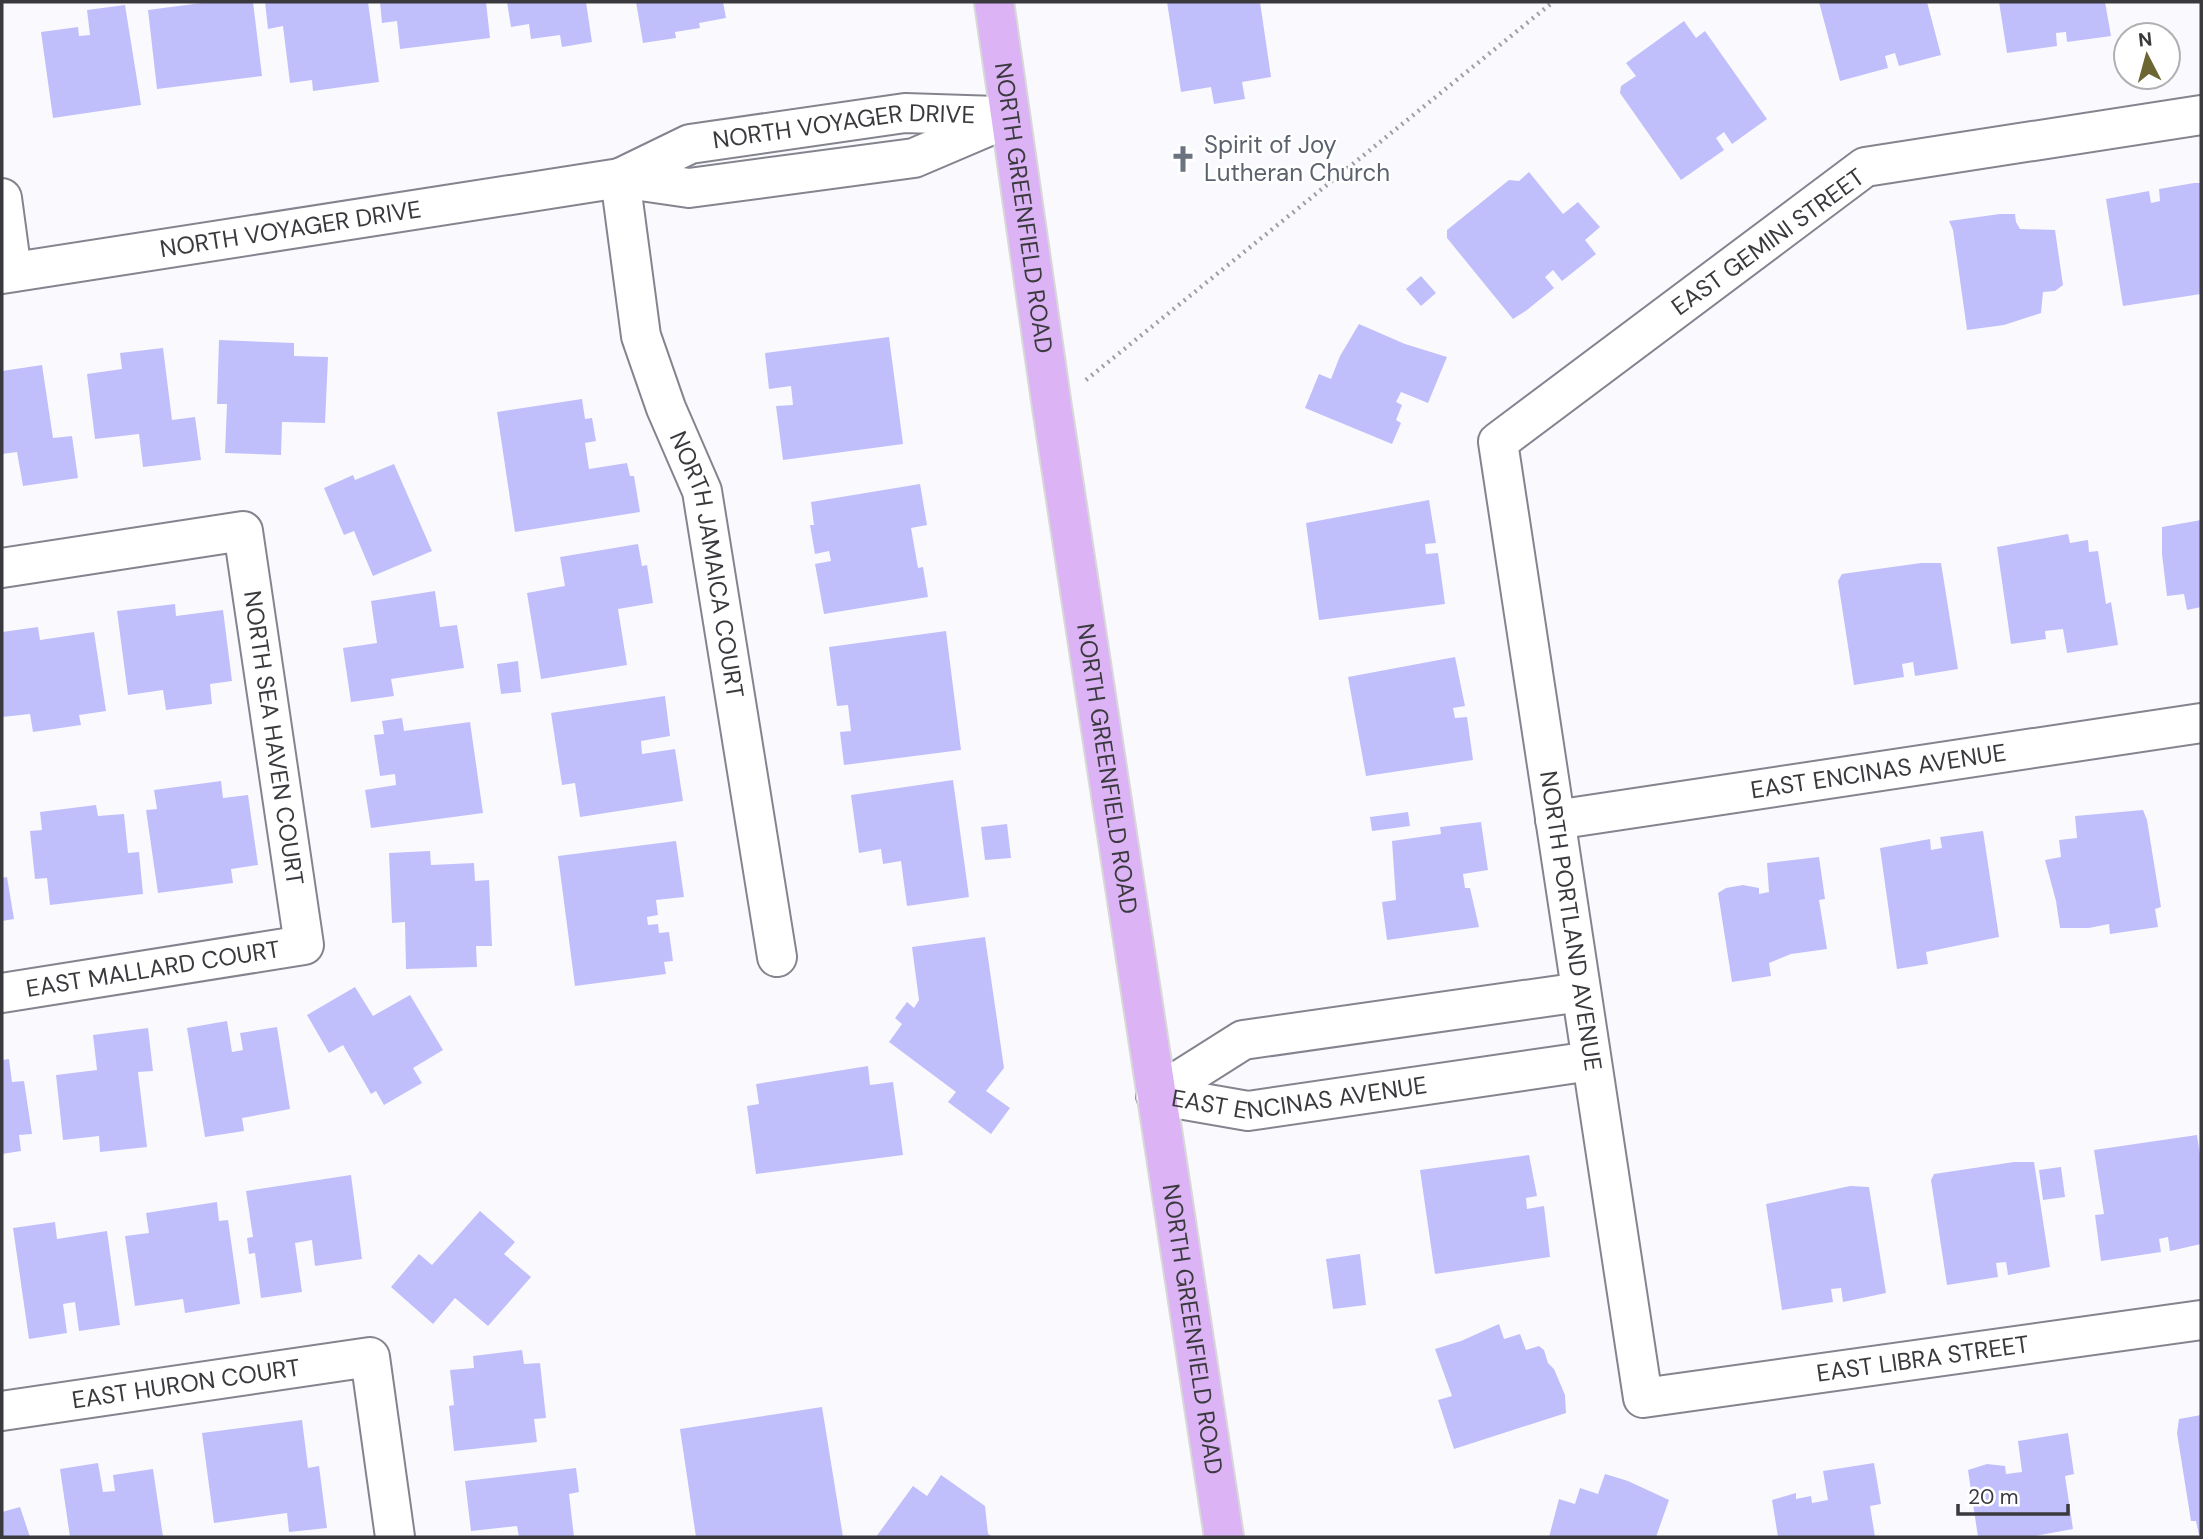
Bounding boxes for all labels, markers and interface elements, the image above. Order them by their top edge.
north arrow [2112,21,2182,91]
text: N [2137,26,2153,53]
street label: NORTH GREENFIELD ROAD [988,60,1060,355]
street label: NORTH VOYAGER DRIVE [711,97,975,156]
place label: Spirit of Joy Lutheran Church [1204,129,1390,188]
church icon: Spirit of Joy Lutheran Church [1168,144,1198,174]
street label: EAST GEMINI STREET [1665,161,1870,322]
street label: NORTH VOYAGER DRIVE [158,193,423,264]
street label: NORTH JAMAICA COURT [663,426,751,700]
street label: NORTH SEA HAVEN COURT [237,589,311,887]
street label: NORTH GREENFIELD ROAD [1070,621,1145,916]
street label: EAST ENCINAS AVENUE [1749,736,2008,805]
street label: NORTH PORTLAND AVENUE [1533,769,1609,1073]
street label: EAST MALLARD COURT [24,933,282,1004]
street label: EAST ENCINAS AVENUE [1169,1069,1429,1126]
street label: NORTH GREENFIELD ROAD [1155,1182,1230,1477]
street label: EAST LIBRA STREET [1815,1328,2031,1389]
street label: EAST HURON COURT [70,1351,302,1416]
scale bar [1958,1472,2068,1516]
text: 20 m [1968,1483,2019,1511]

